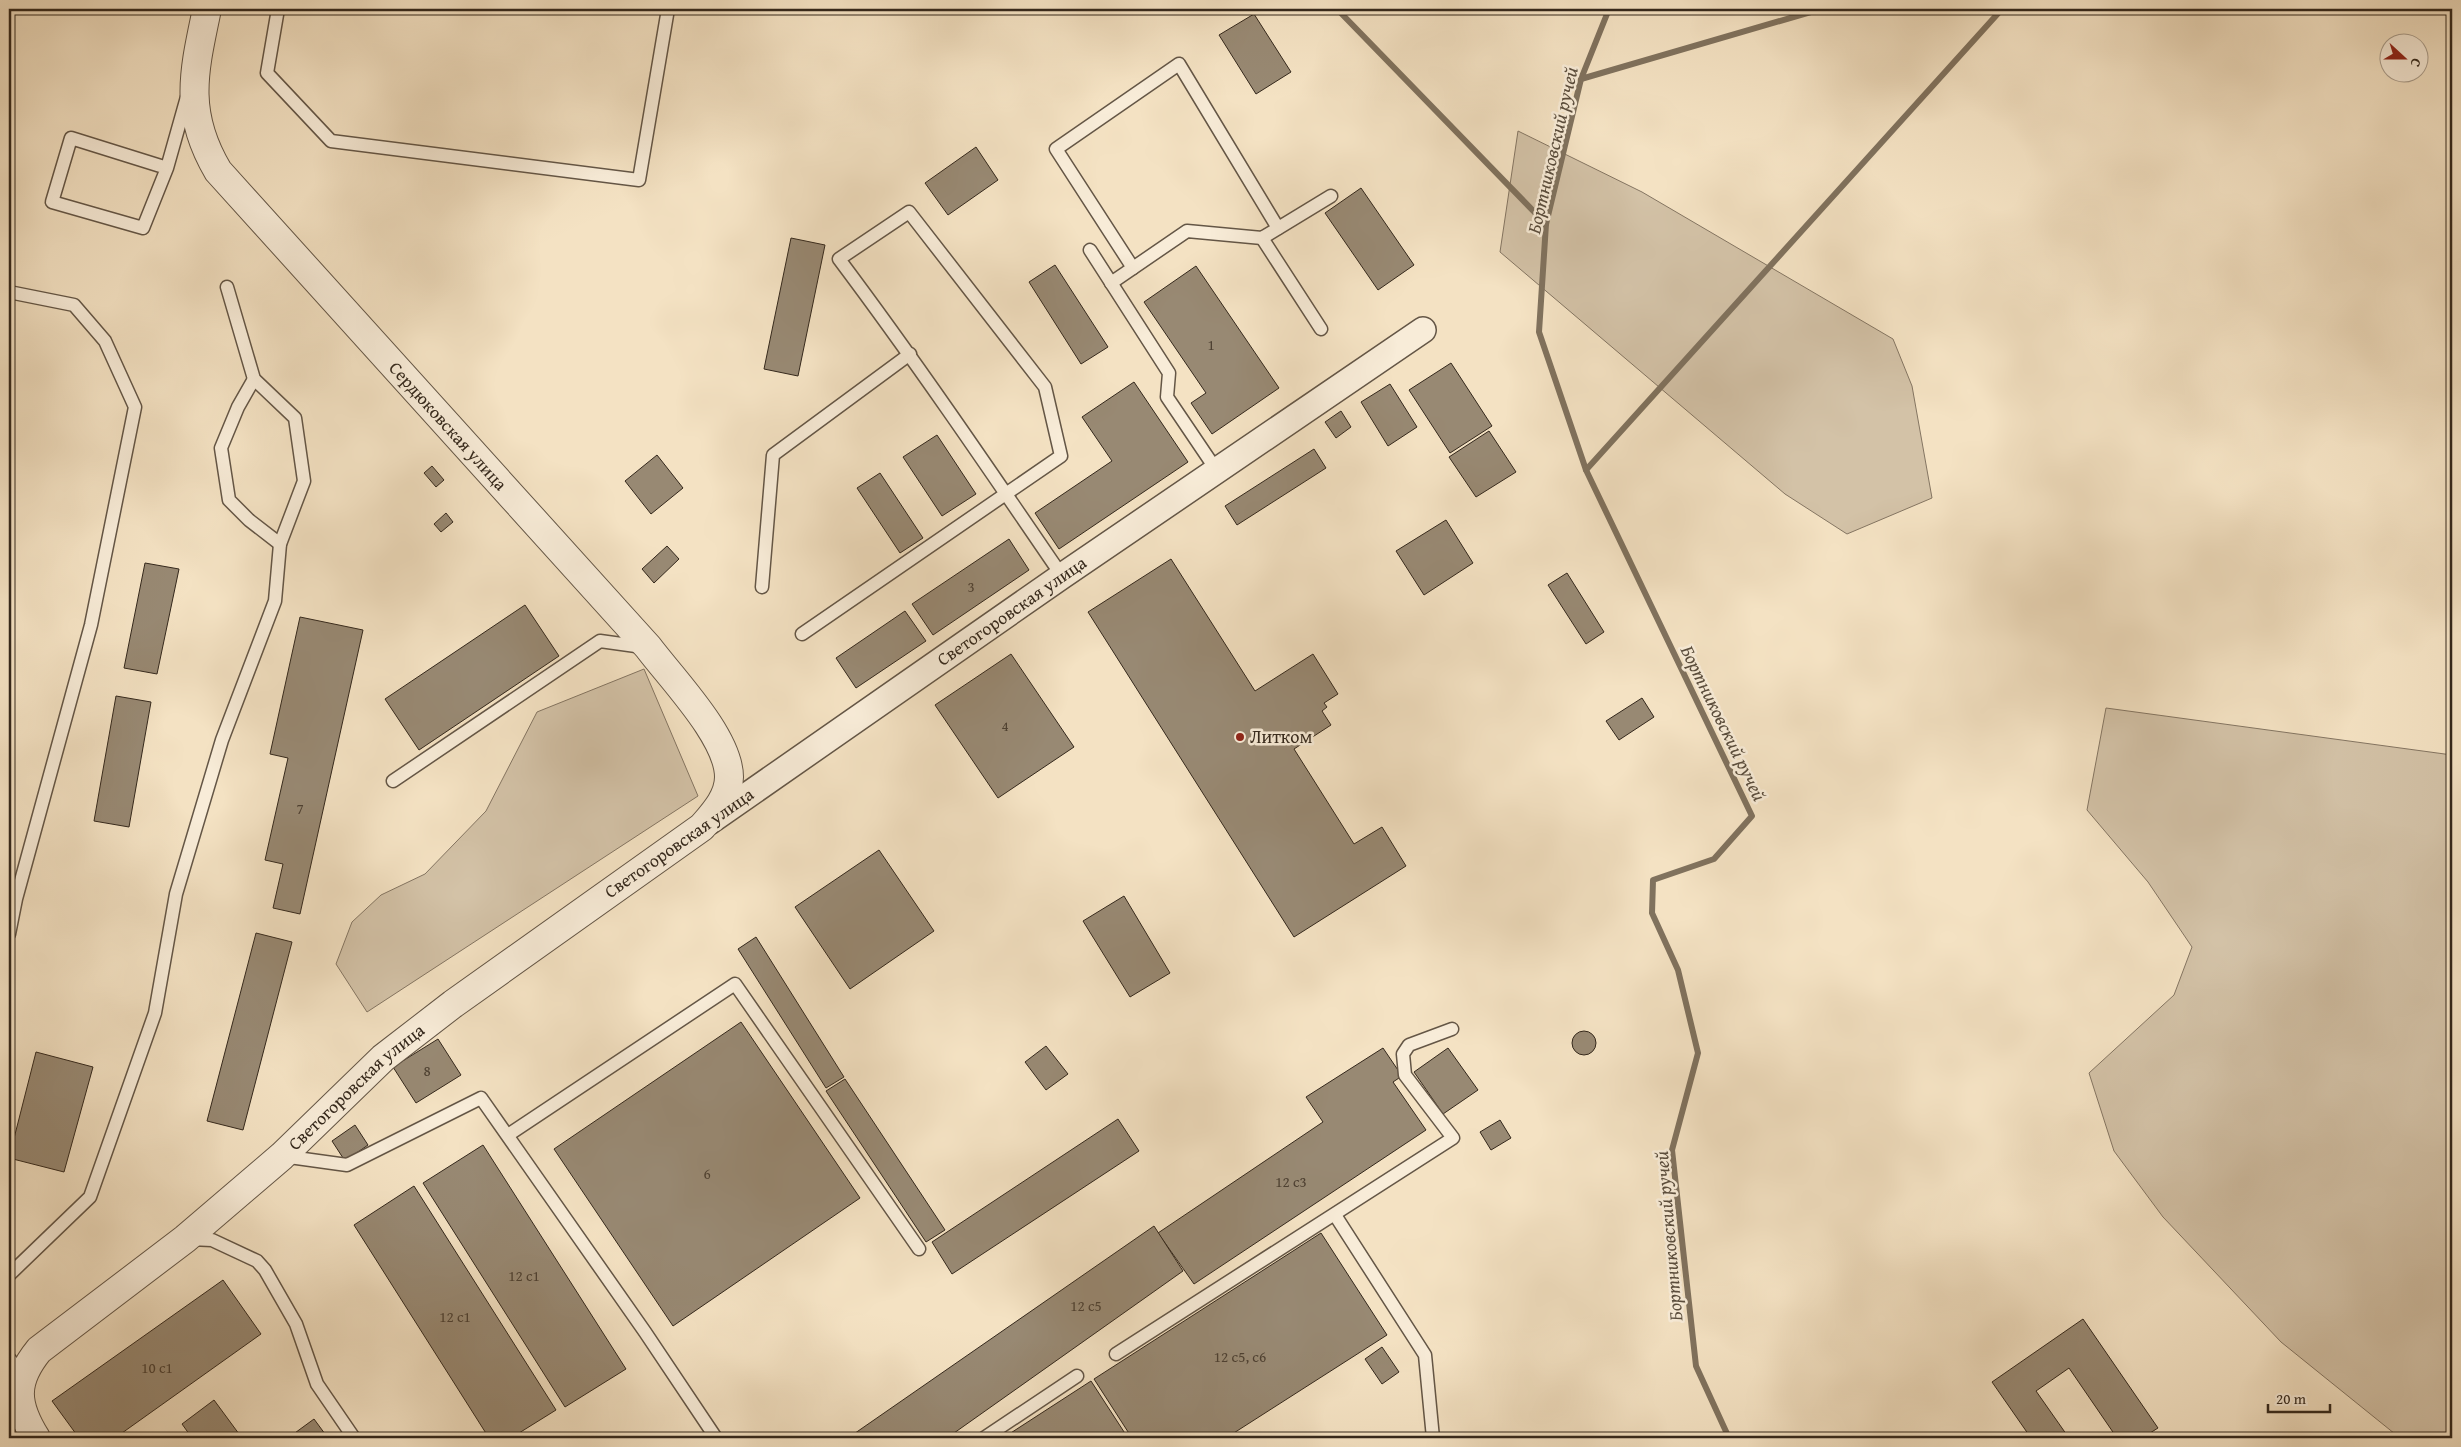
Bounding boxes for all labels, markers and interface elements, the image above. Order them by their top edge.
north arrow [2378,32,2428,82]
text: С [2405,55,2427,70]
water label: Бортниковский ручей [1519,63,1585,236]
house number: 1 [1207,334,1215,355]
street label: Сердюковская улица [383,355,514,497]
street label: Светогоровская улица [931,549,1092,672]
house number: 3 [967,576,975,597]
water label: Бортниковский ручей [1674,640,1774,806]
house number: 4 [1001,715,1009,736]
place label: Литком [1250,723,1312,750]
marker: Литком [1234,731,1246,743]
street label: Светогоровская улица [598,781,759,904]
house number: 7 [296,798,304,819]
street label: Светогоровская улица [282,1016,430,1156]
house number: 8 [423,1060,431,1081]
water label: Бортниковский ручей [1647,1149,1689,1322]
house number: 6 [703,1163,711,1184]
house number: 12 с3 [1275,1171,1307,1192]
house number: 12 с1 [508,1265,540,1286]
house number: 12 с5 [1070,1295,1102,1316]
house number: 12 с1 [439,1306,471,1327]
house number: 12 с5, с6 [1214,1346,1266,1367]
house number: 10 с1 [141,1357,173,1378]
scale bar [2268,1382,2331,1414]
text: 20 m [2276,1388,2307,1409]

